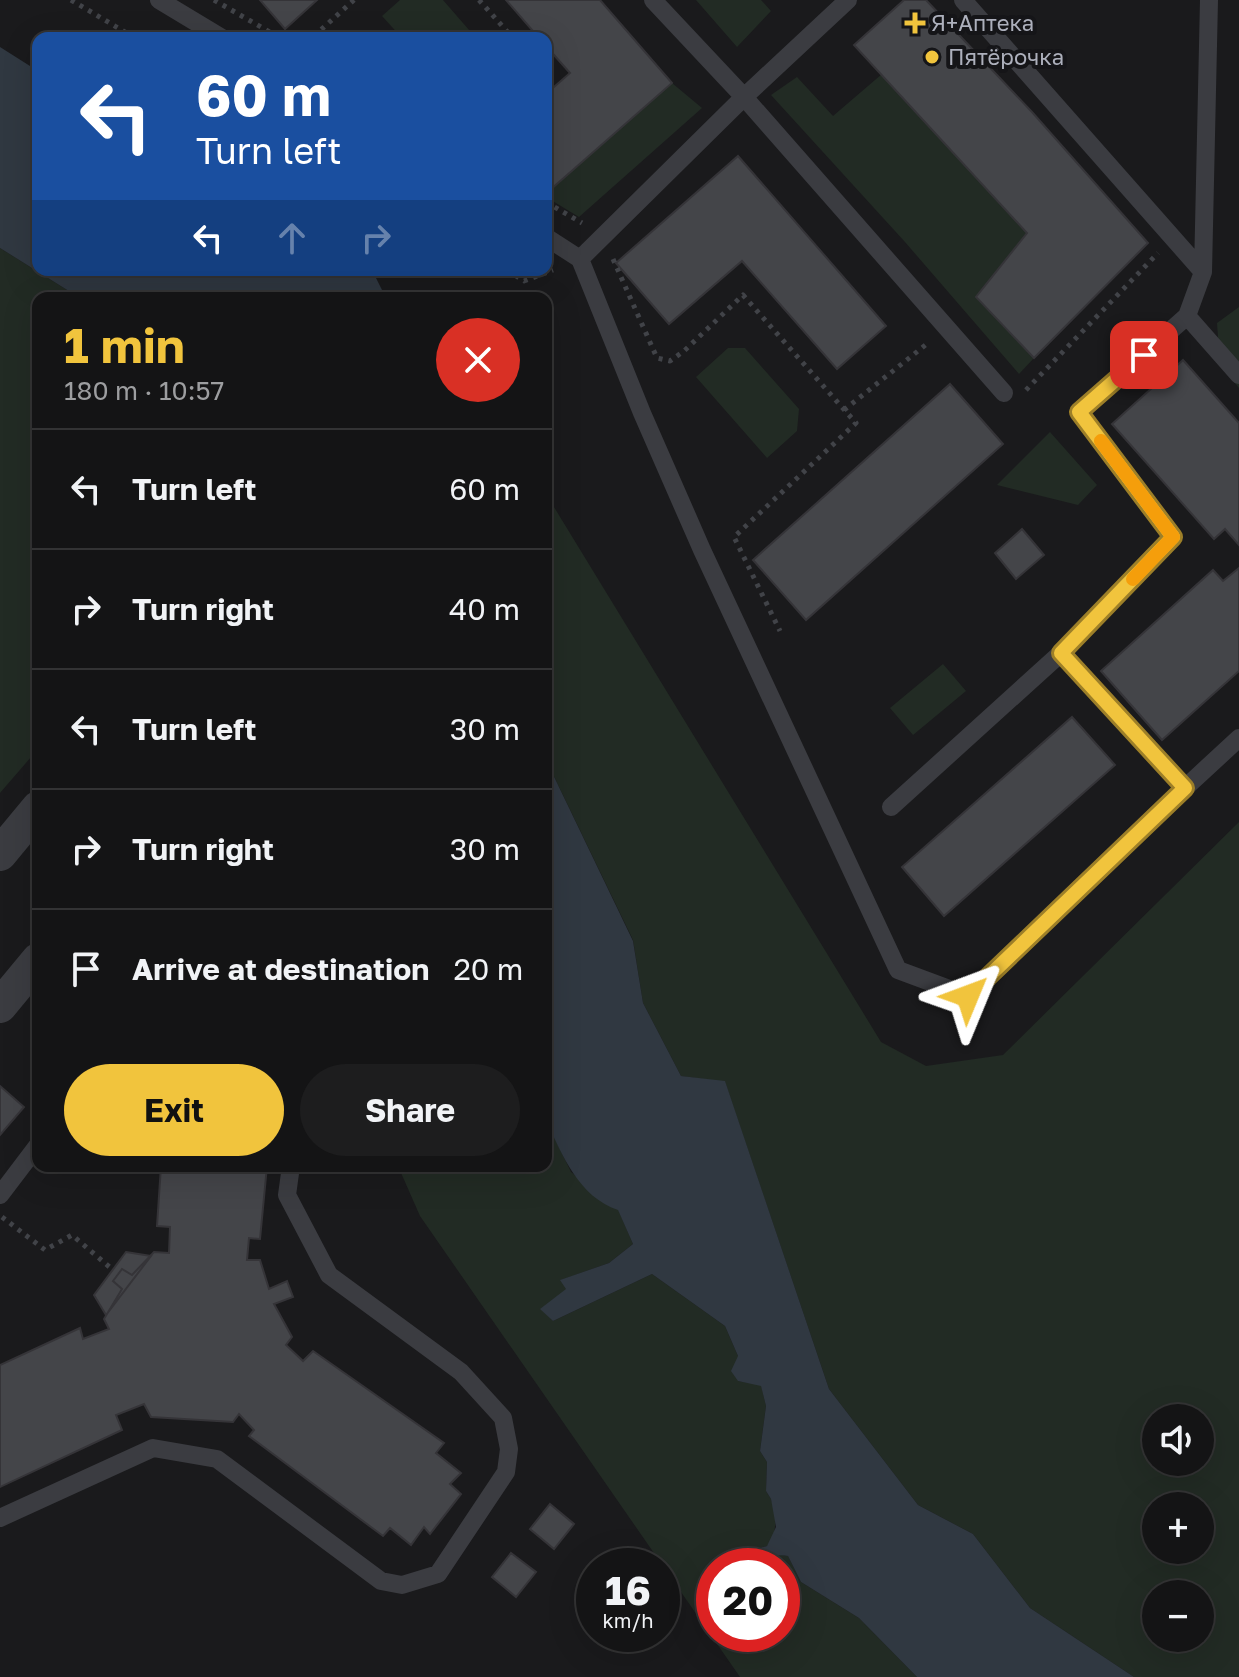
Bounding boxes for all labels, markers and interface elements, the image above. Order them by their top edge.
place label: Я+Аптека [931,9,1034,36]
marker: Я+Аптека [906,14,924,32]
place label: Пятёрочка [948,43,1064,70]
marker: Пятёрочка [923,48,941,66]
text: 60 m [196,61,331,128]
icon: left [64,64,168,168]
text: Turn left [196,129,342,172]
icon: left [186,216,230,260]
icon: ahead [270,216,314,260]
icon: right [354,216,398,260]
text: 1 min [64,316,185,374]
button: close [436,318,520,402]
pin [1110,321,1178,389]
icon: arrive [1122,333,1166,377]
text: 180 m · 10:57 [64,375,224,406]
icon: left [64,467,108,511]
text: Turn left [132,471,257,507]
text: 60 m [449,471,520,507]
icon: right [64,587,108,631]
text: Turn right [132,591,274,627]
text: 40 m [449,591,520,627]
icon: left [64,707,108,751]
text: Turn left [132,711,257,747]
text: 30 m [450,711,520,747]
icon: right [64,827,108,871]
text: Turn right [132,831,274,867]
text: 30 m [450,831,520,867]
icon: arrive [64,947,108,991]
text: Arrive at destination [132,951,429,987]
text: 20 m [453,951,523,987]
position arrow [926,954,1010,1038]
button: Exit [64,1064,284,1156]
button: Share [300,1064,520,1156]
map controls [1142,1404,1214,1652]
button: sound [1142,1404,1214,1476]
button: + [1142,1492,1214,1564]
speed limit sign: 20 [696,1548,800,1652]
text: 16 [605,1566,651,1614]
button: − [1142,1580,1214,1652]
text: km/h [603,1608,653,1632]

